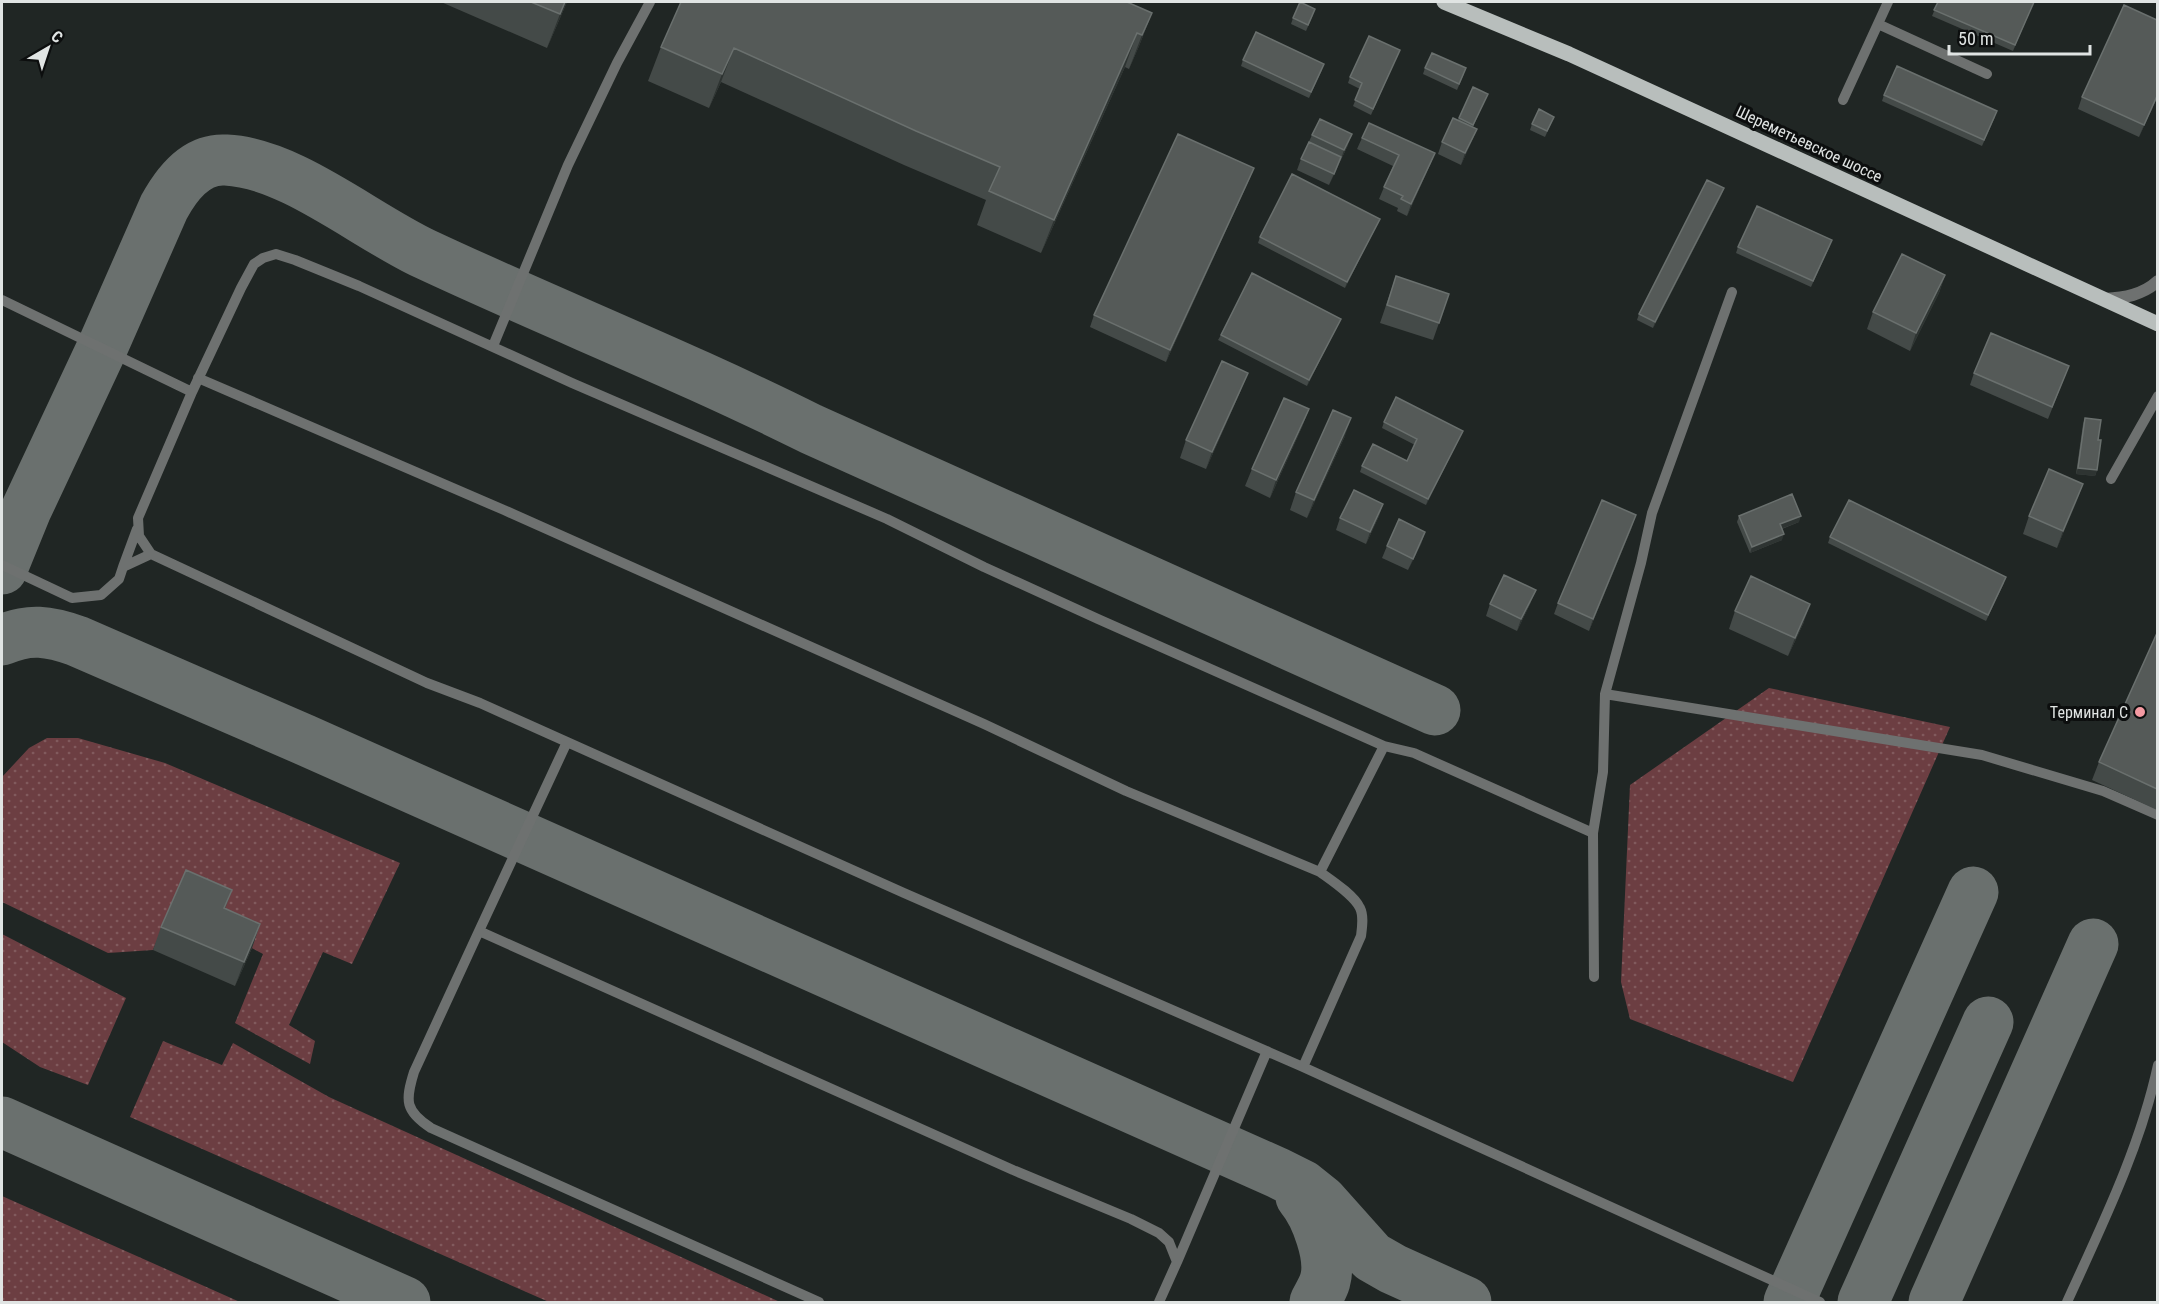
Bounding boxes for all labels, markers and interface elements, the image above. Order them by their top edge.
north arrow [18,18,78,78]
scale bar [1949,18,2090,56]
text: С [48,26,67,47]
text: 50 m [1958,28,1993,49]
street label: Шереметьевское шоссе [1733,102,1885,186]
place label: Терминал C [2050,703,2128,722]
marker: Терминал C [2133,705,2147,719]

